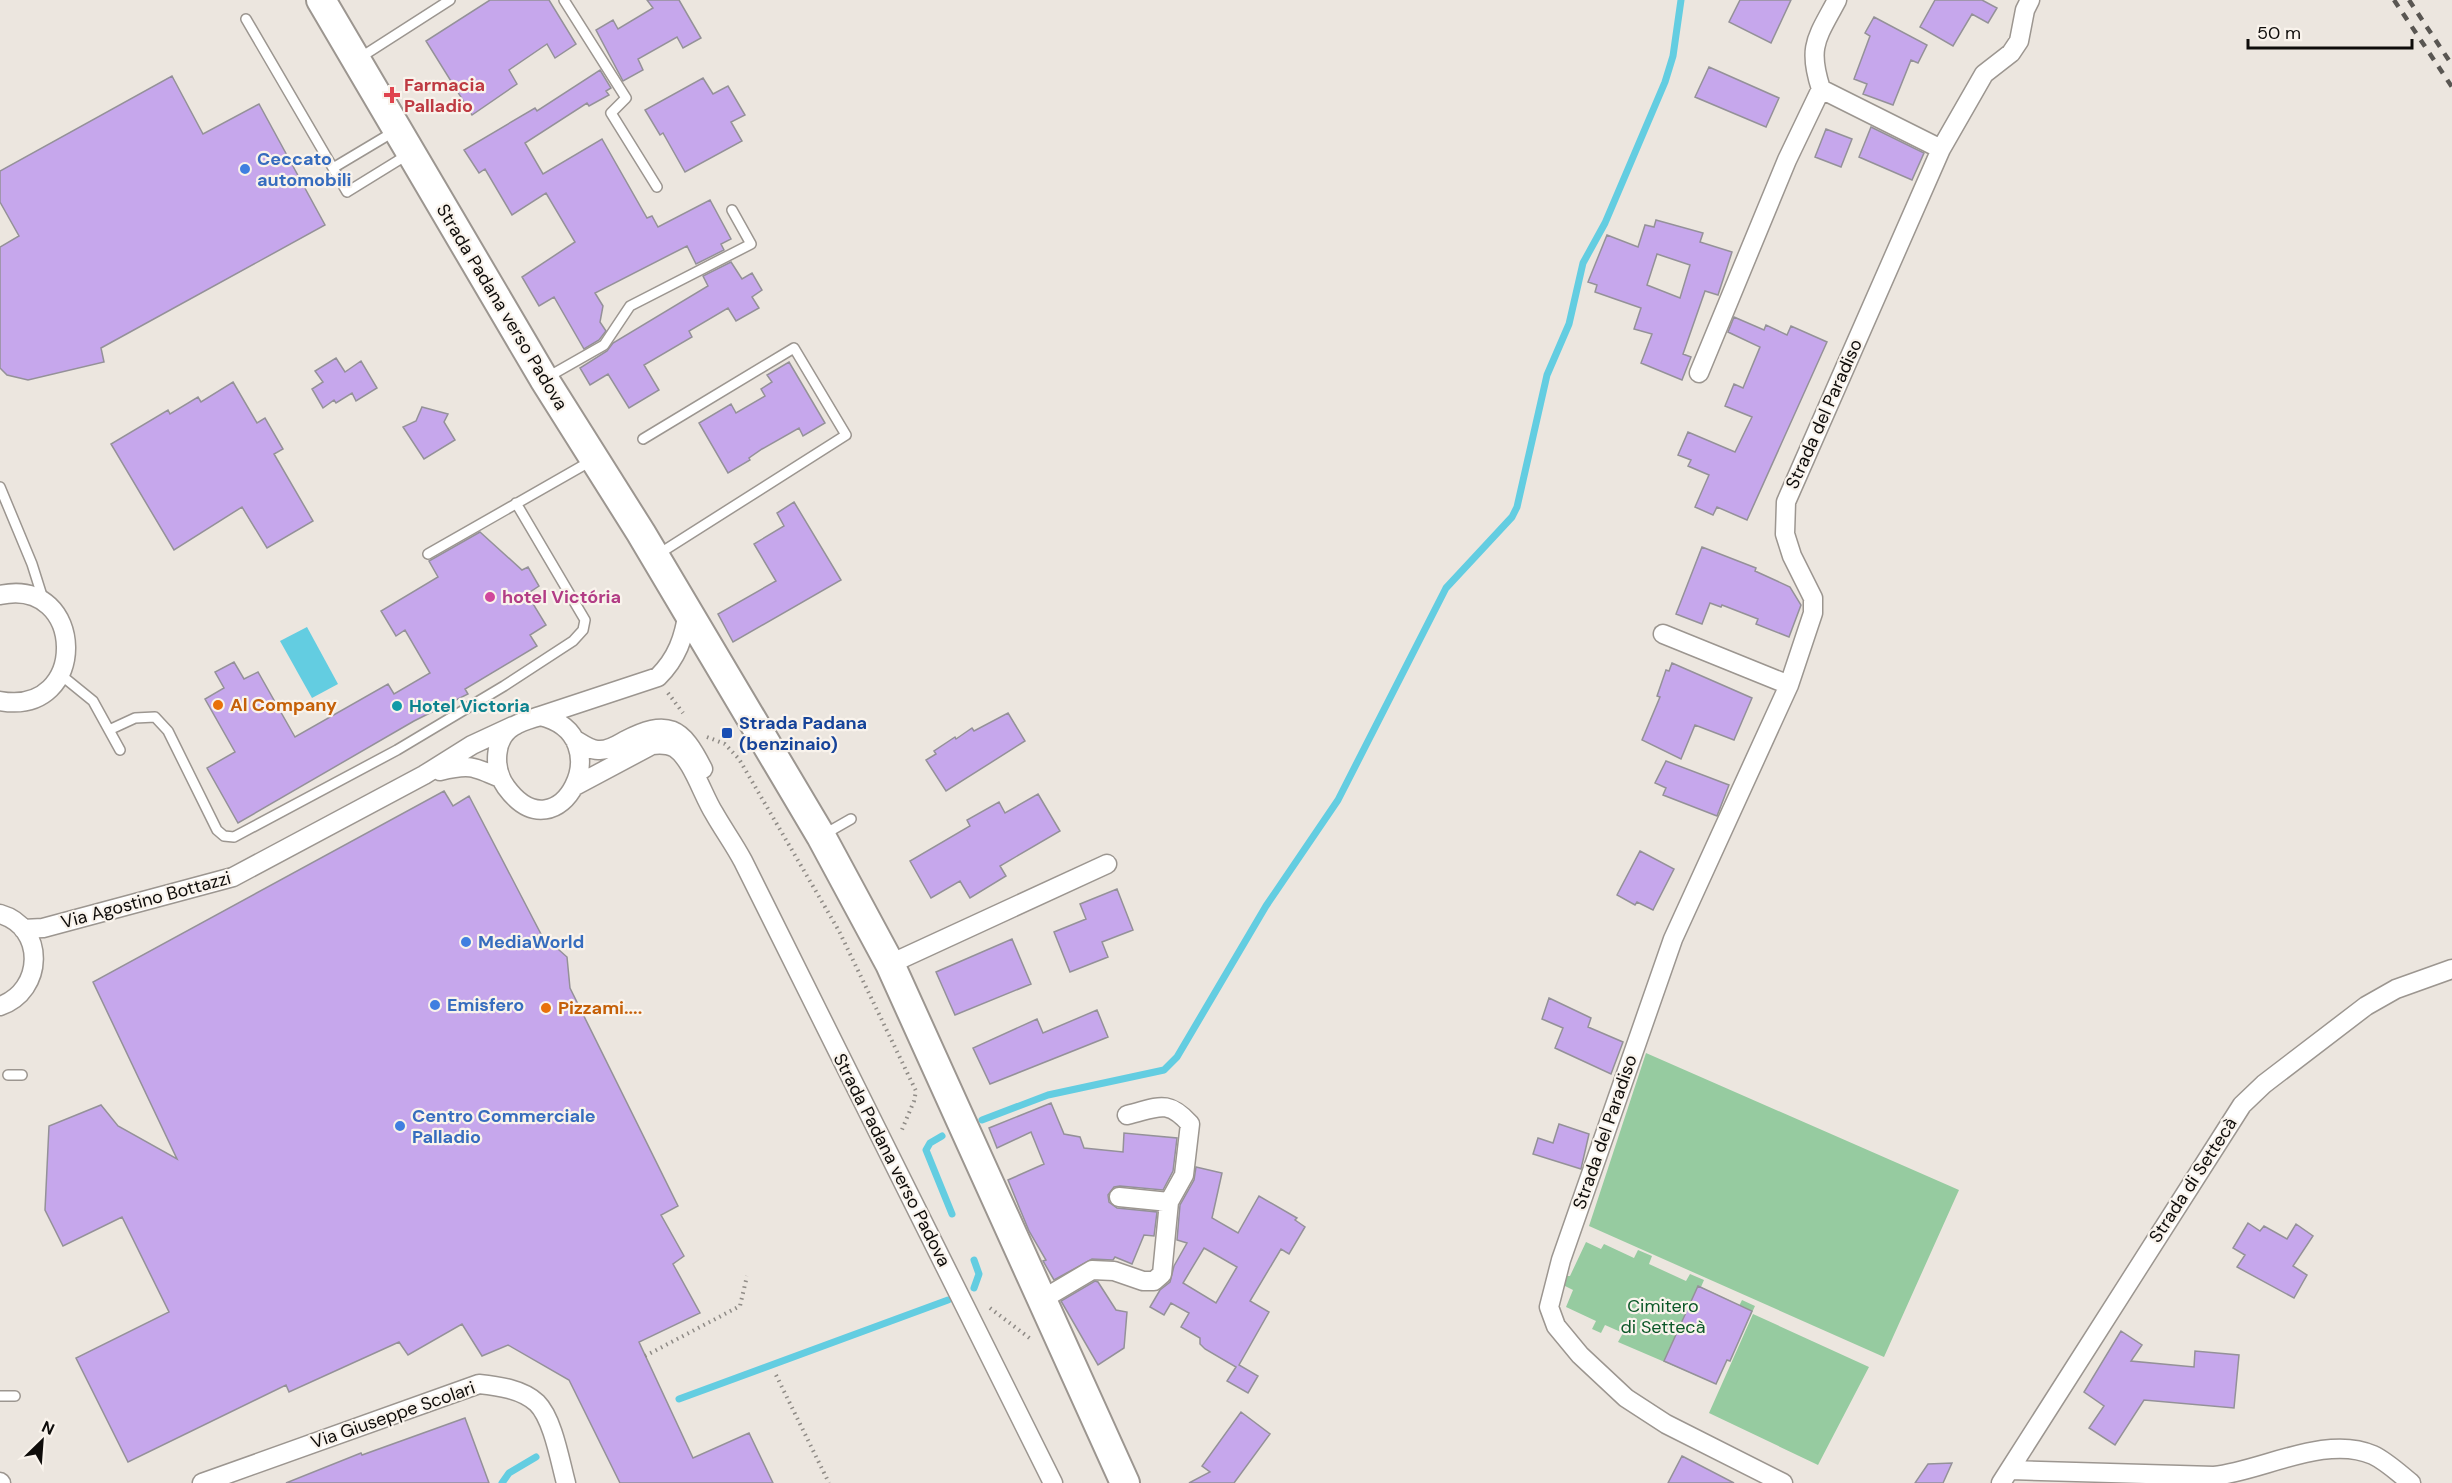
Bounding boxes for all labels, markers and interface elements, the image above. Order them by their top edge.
scale bar [2248,12,2412,50]
text: 50 m [2257,21,2301,45]
place label: Farmacia Palladio [404,73,485,118]
marker: Farmacia Palladio [385,88,399,102]
place label: Ceccato automobili [257,147,352,192]
marker: Ceccato automobili [238,162,252,176]
street label: Strada Padana verso Padova [431,200,573,414]
street label: Strada del Paradiso [1780,335,1868,493]
place label: hotel Victória [502,585,621,609]
marker: hotel Victória [483,590,497,604]
place label: Al Company [230,693,337,717]
place label: Hotel Victoria [409,694,530,718]
marker: Al Company [211,698,225,712]
marker: Hotel Victoria [390,699,404,713]
place label: Strada Padana (benzinaio) [739,711,867,756]
marker: Strada Padana (benzinaio) [720,726,734,740]
street label: Via Agostino Bottazzi [58,866,234,934]
place label: MediaWorld [478,930,584,954]
marker: MediaWorld [459,935,473,949]
place label: Emisfero [447,993,524,1017]
place label: Pizzami.... [558,996,642,1020]
marker: Emisfero [428,998,442,1012]
marker: Pizzami.... [539,1001,553,1015]
street label: Strada Padana verso Padova [828,1049,956,1271]
street label: Strada del Paradiso [1567,1052,1643,1212]
place label: Centro Commerciale Palladio [412,1104,596,1149]
street label: Strada di Settecà [2144,1113,2242,1247]
marker: Centro Commerciale Palladio [393,1119,407,1133]
park label: Cimitero di Settecà [1621,1294,1705,1339]
street label: Via Giuseppe Scolari [308,1376,478,1454]
north arrow [12,1411,72,1471]
text: N [38,1416,58,1440]

